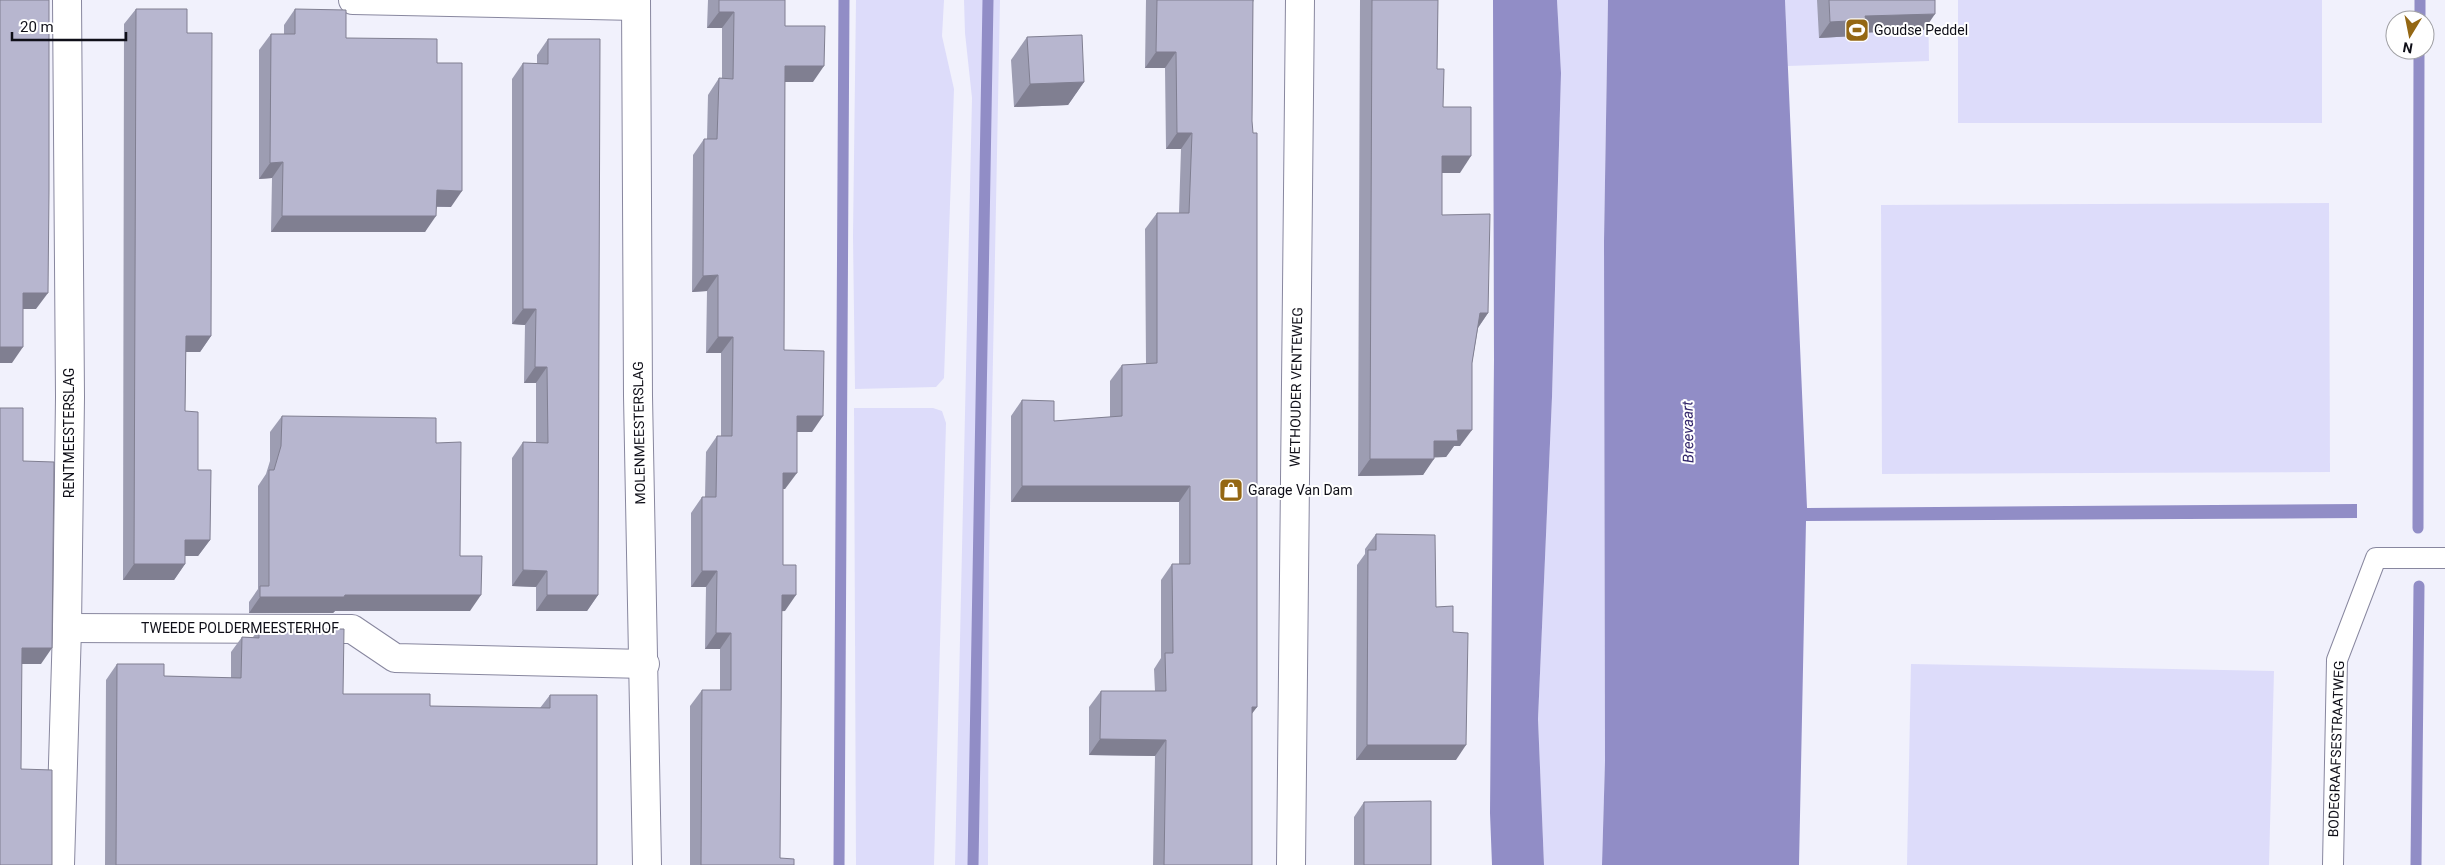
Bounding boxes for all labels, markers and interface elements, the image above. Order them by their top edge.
scale bar [12,10,126,42]
north arrow [2385,10,2435,60]
sports icon: Goudse Peddel [1844,17,1870,43]
text: 20 m [20,18,54,36]
place label: Goudse Peddel [1874,22,1968,38]
text: N [2401,39,2414,57]
street label: WETHOUDER VENTEWEG [1287,307,1305,467]
street label: MOLENMEESTERSLAG [630,361,648,505]
street label: RENTMEESTERSLAG [61,368,77,498]
water label: Breevaart [1678,401,1698,463]
shop icon: Garage Van Dam [1218,477,1244,503]
place label: Garage Van Dam [1248,482,1353,498]
street label: TWEEDE POLDERMEESTERHOF [141,620,339,636]
street label: BODEGRAAFSESTRAATWEG [2325,660,2347,838]

